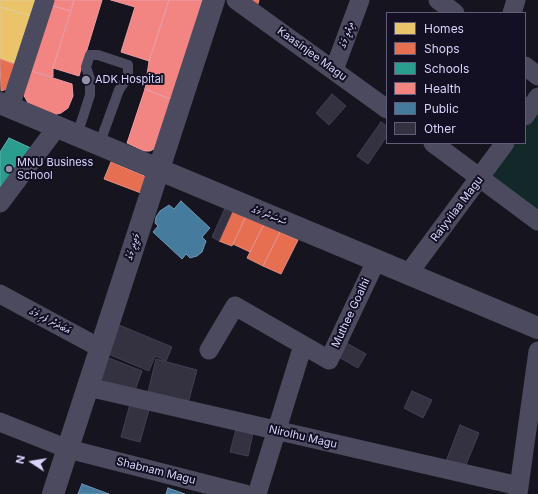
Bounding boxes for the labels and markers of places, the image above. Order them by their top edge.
place label: ADK Hospital [95,73,163,87]
marker: ADK Hospital [80,74,92,86]
place label: MNU Business School [17,156,93,182]
marker: MNU Business School [4,164,14,174]

